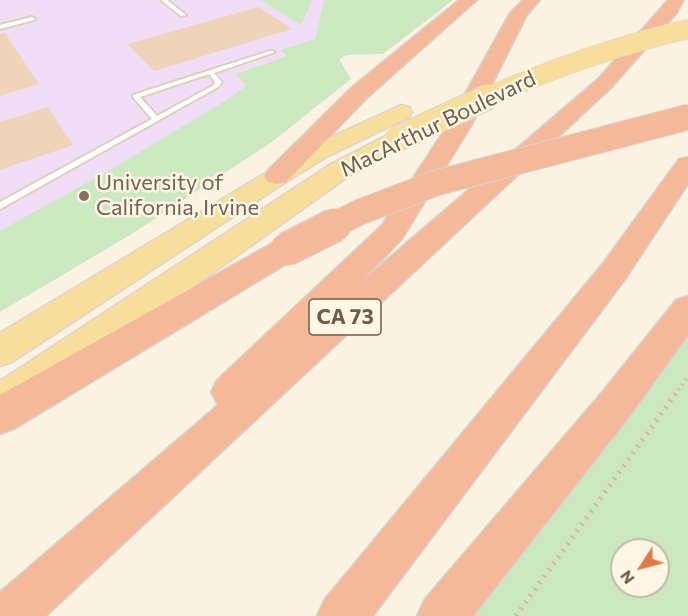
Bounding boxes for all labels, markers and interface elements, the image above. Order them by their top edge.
street label: MacArthur Boulevard [336,65,540,183]
place label: University of California, Irvine [96,170,259,222]
marker: University of California, Irvine [77,189,91,203]
road number: CA 73 [309,299,381,335]
north arrow [610,538,670,598]
text: N [615,567,638,588]

